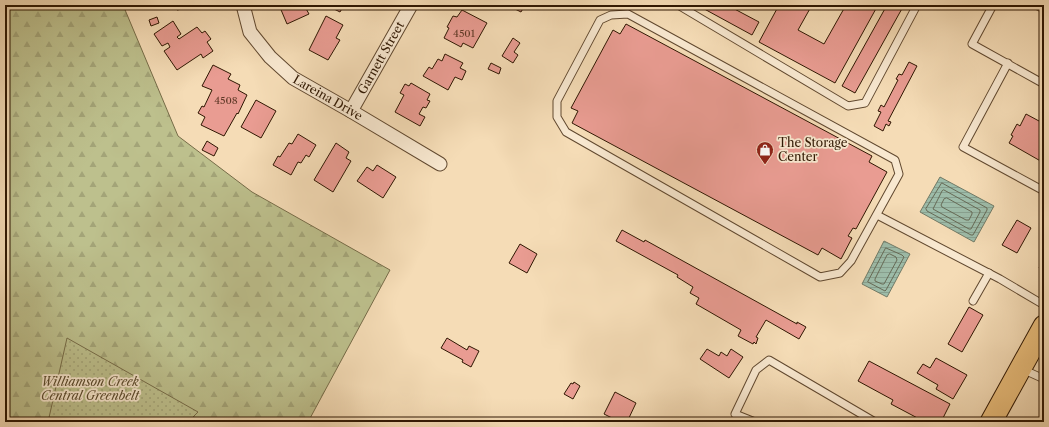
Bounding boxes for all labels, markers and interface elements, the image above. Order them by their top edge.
street label: Garnett Street [354,18,407,97]
house number: 4501 [453,27,476,40]
street label: Lareina Drive [291,72,366,123]
house number: 4508 [214,94,238,107]
place label: The Storage Center [778,135,848,164]
shop icon: The Storage Center [755,140,775,165]
park label: Williamson Creek Central Greenbelt [41,374,140,403]

